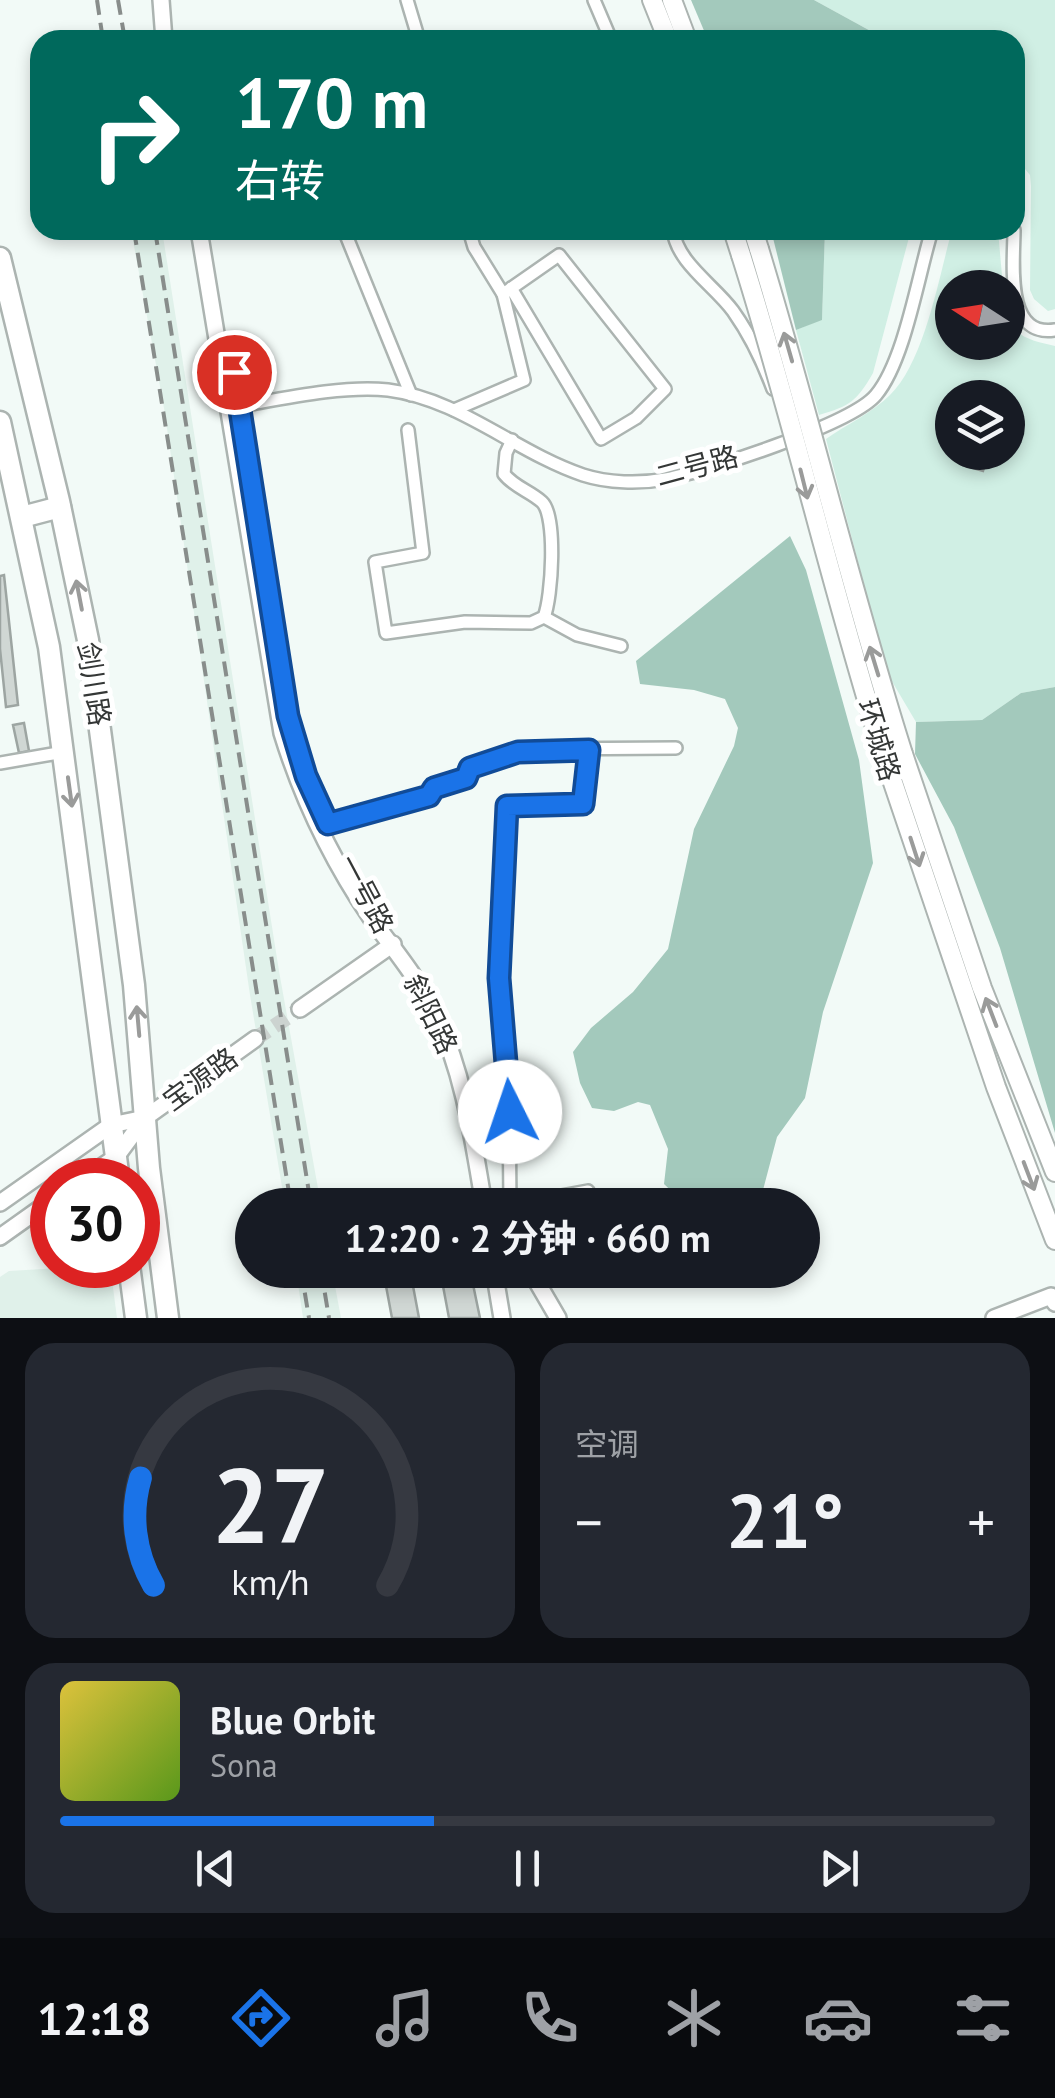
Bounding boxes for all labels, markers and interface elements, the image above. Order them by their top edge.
text: 170 m [235,57,428,147]
icon: right [70,70,200,200]
text: 右转 [235,151,325,209]
north arrow [935,270,1025,360]
map controls [935,270,1025,470]
pin [192,330,277,415]
one-way arrow [778,332,796,363]
icon: arrive [207,345,262,400]
button: layers [935,380,1025,470]
street label: 二号路 [652,437,742,494]
one-way arrow [796,468,815,499]
one-way arrow [69,580,88,612]
street label: 剑川路 [70,640,119,728]
one-way arrow [864,645,882,677]
street label: 环城路 [850,694,909,785]
one-way arrow [61,776,79,808]
one-way arrow [908,835,926,867]
street label: 一号路 [330,848,402,940]
street label: 斜阳路 [396,968,466,1060]
one-way arrow [980,997,998,1028]
one-way arrow [128,1006,147,1038]
street label: 宝源路 [155,1039,245,1118]
position arrow [458,1060,562,1164]
speed limit sign: 30 [30,1158,160,1288]
one-way arrow [1021,1160,1039,1191]
text: 12:20 · 2 分钟 · 660 m [344,1213,711,1262]
text: 空调 [575,1423,639,1465]
text: 27 [211,1437,329,1572]
text: 21° [726,1472,844,1569]
text: − [575,1486,603,1557]
text: + [967,1486,995,1557]
text: km/h [231,1559,309,1605]
text: Blue Orbit [210,1695,375,1744]
text: Sona [210,1744,278,1786]
icon: previous [188,1841,243,1896]
icon: pause [500,1841,555,1896]
icon: next [812,1841,867,1896]
icon: directions [226,1983,296,2053]
icon: music [370,1983,440,2053]
icon: phone [515,1983,585,2053]
icon: climate [659,1983,729,2053]
icon: car [803,1983,873,2053]
icon: filters [948,1983,1018,2053]
text: 12:18 [37,1989,151,2047]

